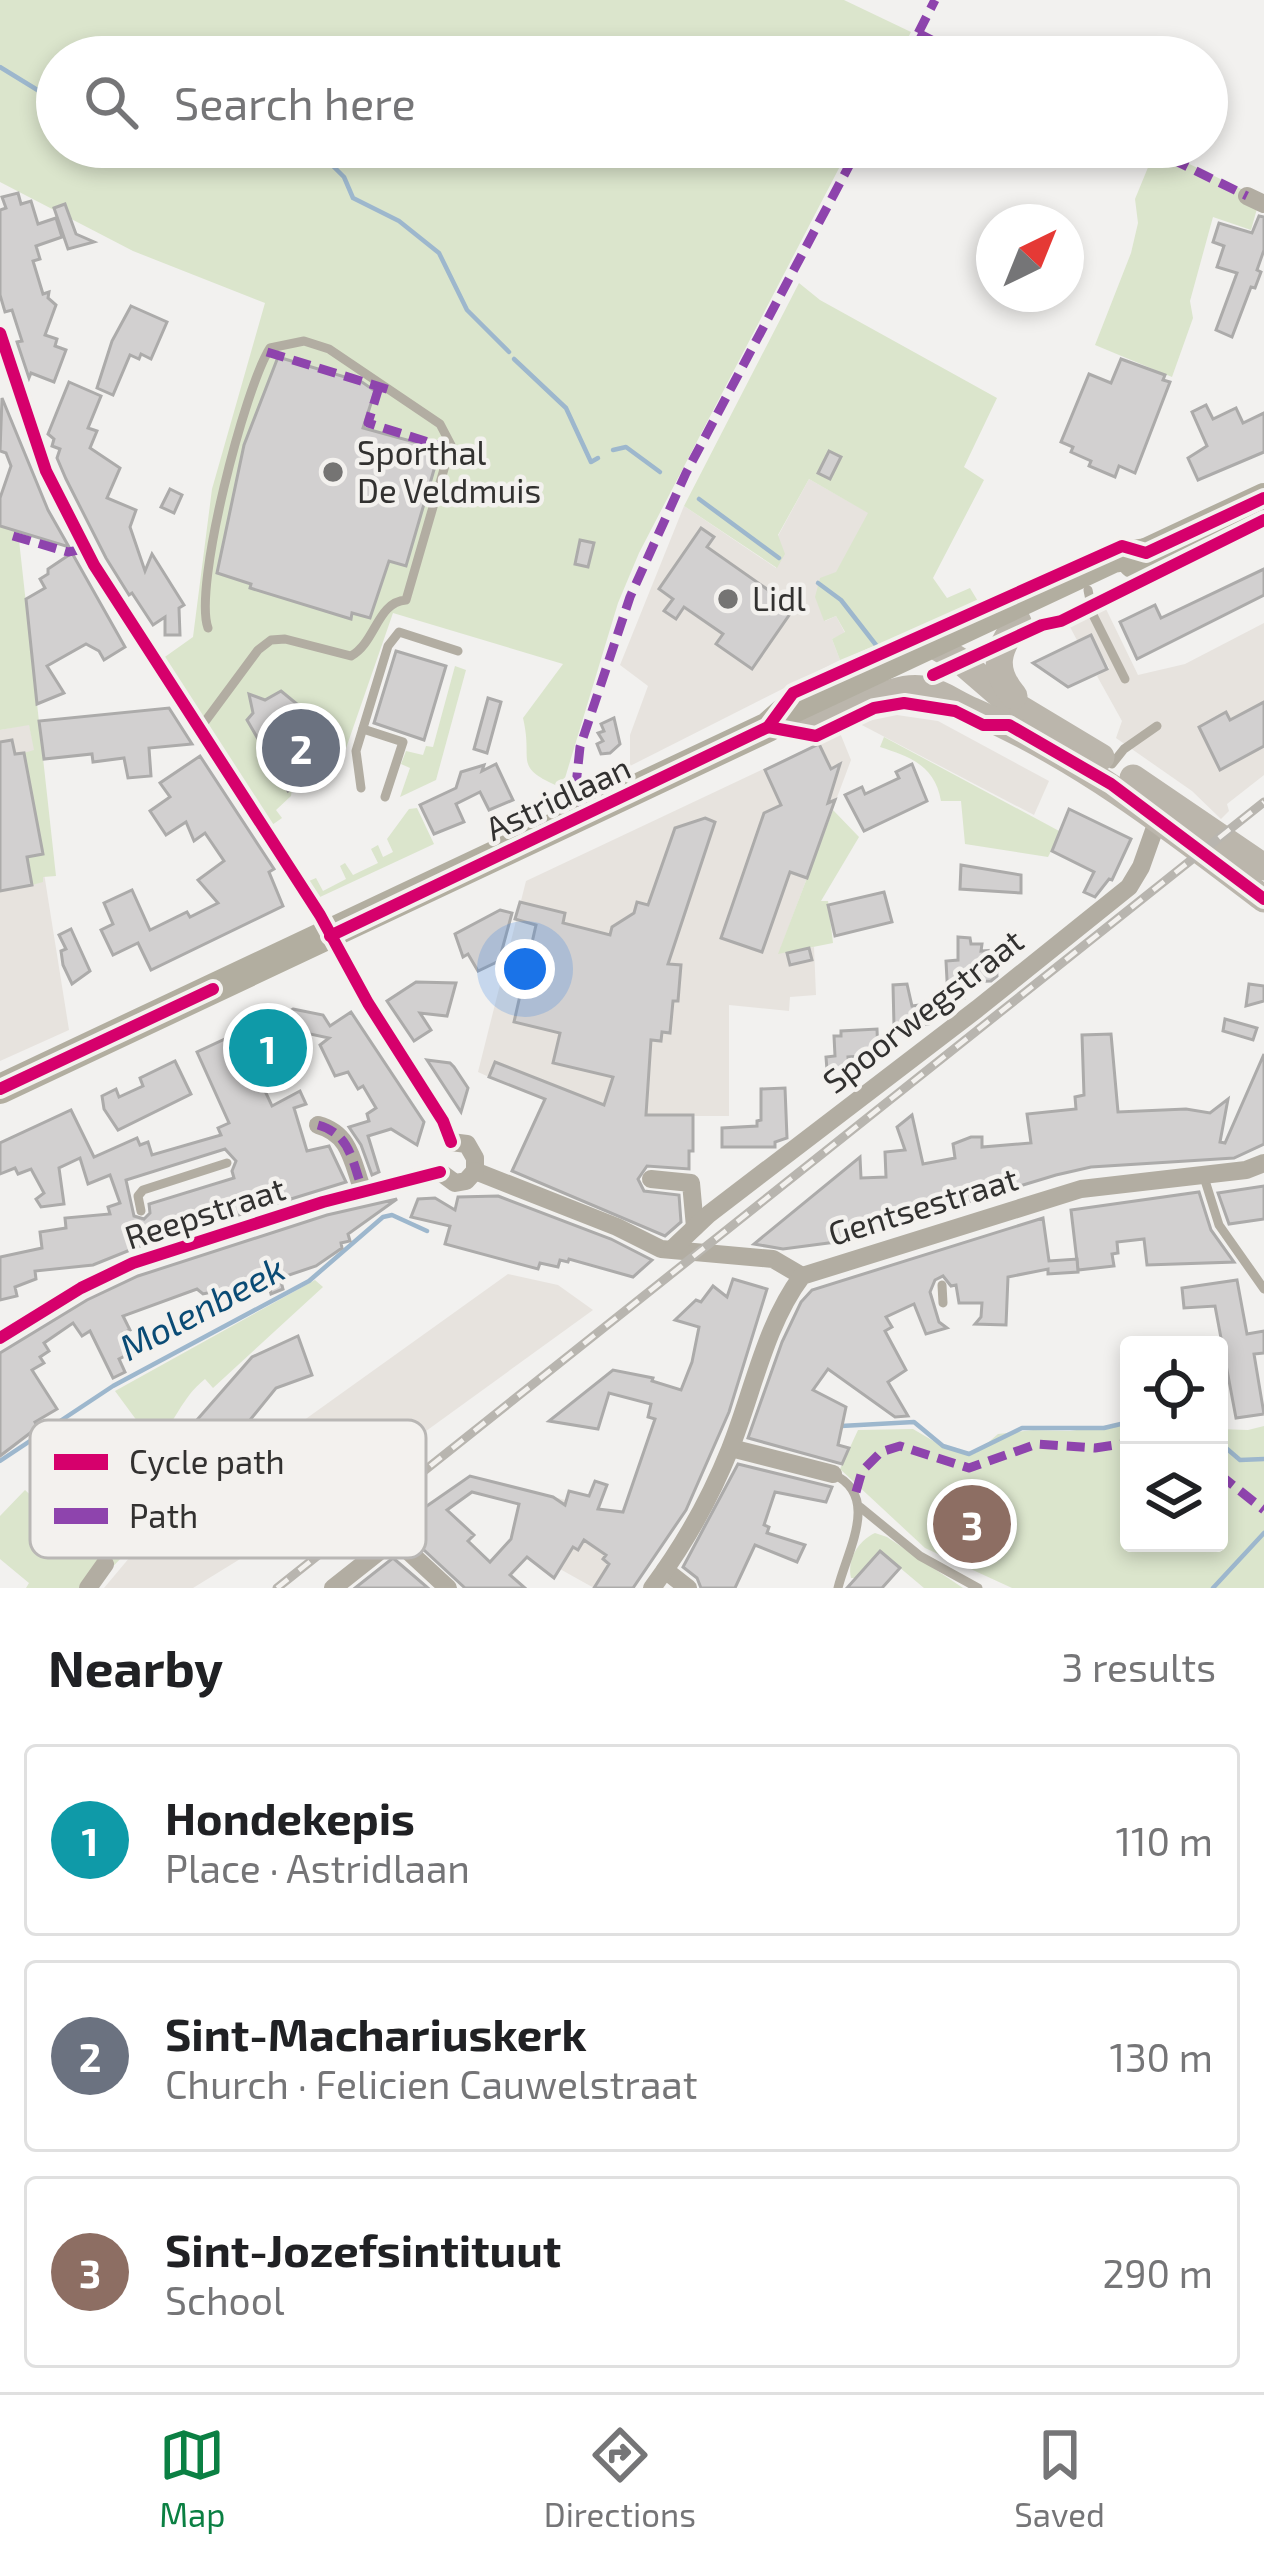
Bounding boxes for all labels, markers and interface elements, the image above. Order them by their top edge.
search box [36,36,1228,168]
icon: search [78,69,144,135]
text: Search here [174,75,416,129]
north arrow [976,204,1084,312]
place label: Sporthal De Veldmuis [357,432,541,510]
marker: Sporthal De Veldmuis [320,459,346,485]
place label: Lidl [752,578,806,618]
marker: Lidl [715,586,741,612]
pin: 2 [262,703,340,793]
street label: Astridlaan [479,746,636,848]
street label: Spoorwegstraat [814,920,1030,1101]
your location [495,939,555,999]
pin: 1 [229,1003,307,1093]
street label: Gentsestraat [823,1157,1022,1253]
street label: Reepstraat [119,1167,290,1257]
water label: Molenbeek [111,1245,291,1368]
map controls [1120,1336,1228,1552]
button: locate [1120,1336,1228,1444]
legend [30,1420,426,1558]
text: Cycle path [129,1441,285,1481]
button: layers [1120,1444,1228,1552]
pin: 3 [933,1479,1011,1569]
text: Path [129,1495,198,1535]
text: Nearby [48,1636,223,1697]
text: 3 results [1062,1643,1216,1690]
text: Hondekepis [165,1790,415,1844]
text: 1 [82,1817,98,1864]
text: 110 m [1116,1817,1213,1864]
text: Place · Astridlaan [165,1844,470,1891]
text: Sint-Machariuskerk [165,2006,587,2060]
text: 2 [79,2033,101,2080]
text: 130 m [1109,2033,1213,2080]
text: Church · Felicien Cauwelstraat [165,2060,698,2107]
text: Sint-Jozefsintituut [165,2222,561,2276]
text: 3 [79,2249,101,2296]
text: 290 m [1102,2249,1213,2296]
text: School [165,2276,285,2323]
tab: Map [159,2422,225,2534]
tab: Directions [544,2422,696,2534]
tab: Saved [1014,2422,1105,2534]

